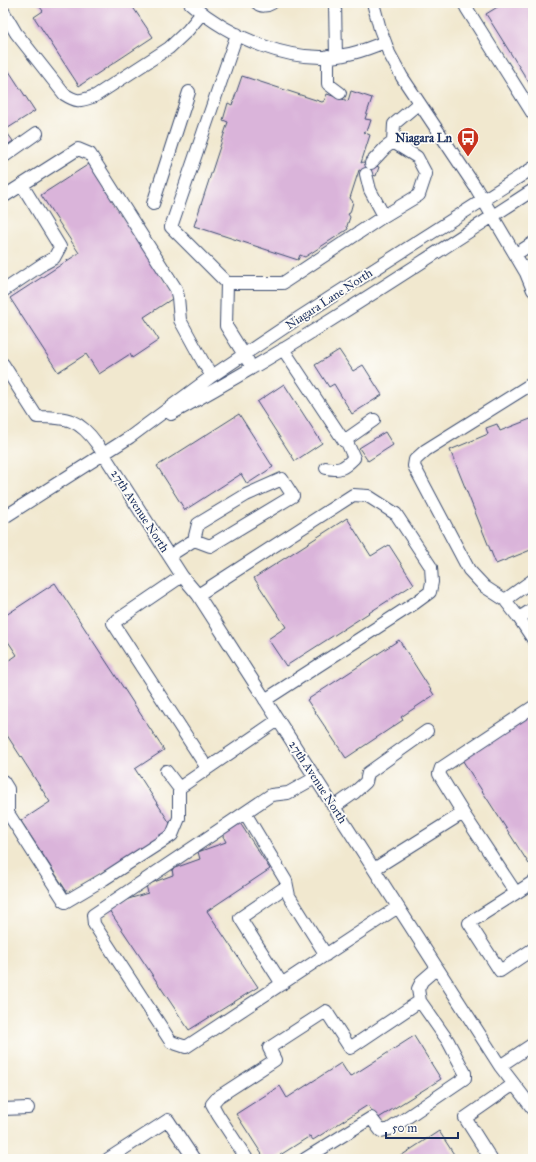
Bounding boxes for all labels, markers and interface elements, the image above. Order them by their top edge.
bus stop icon: Niagara Ln [455,125,481,158]
place label: Niagara Ln [395,131,453,146]
street label: Niagara Lane North [283,265,376,333]
street label: 27th Avenue North [108,467,172,555]
street label: 27th Avenue North [286,738,350,826]
scale bar [386,1114,458,1140]
text: 50 m [392,1121,417,1135]

